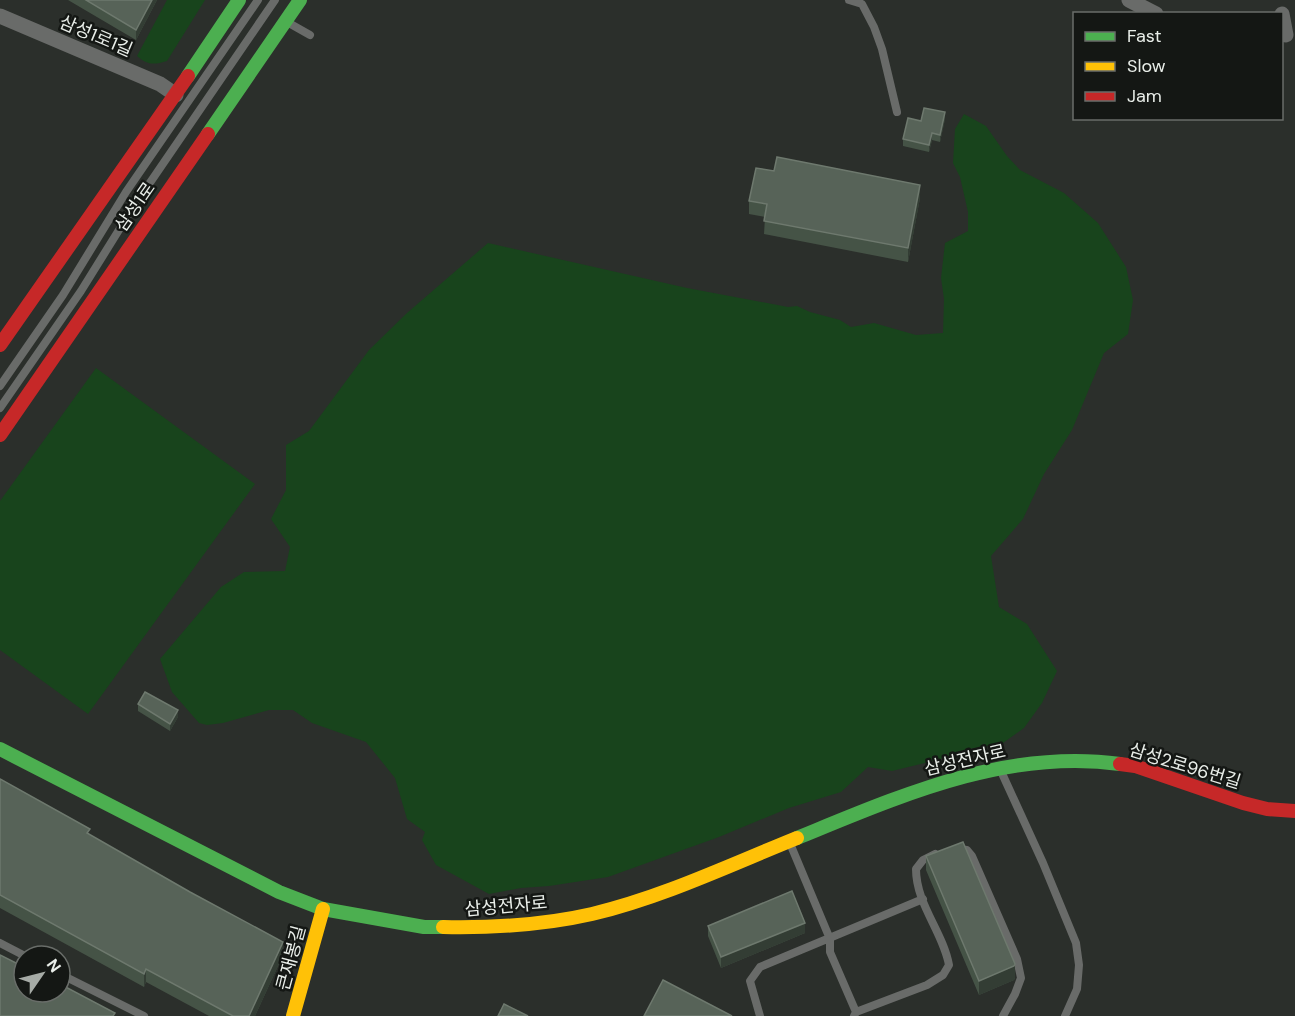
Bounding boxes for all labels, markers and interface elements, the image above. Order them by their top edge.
street label: 삼성1로1길 [56,10,136,62]
legend [1073,12,1283,120]
text: Fast [1127,24,1162,48]
text: Slow [1127,54,1166,78]
text: Jam [1127,84,1162,108]
street label: 삼성1로 [109,177,161,237]
street label: 삼성2로96번길 [1126,738,1244,794]
street label: 삼성전자로 [922,739,1008,781]
street label: 삼성전자로 [464,890,548,922]
street label: 큰재봉길 [271,923,311,993]
north arrow [12,944,72,1004]
text: N [42,955,66,976]

